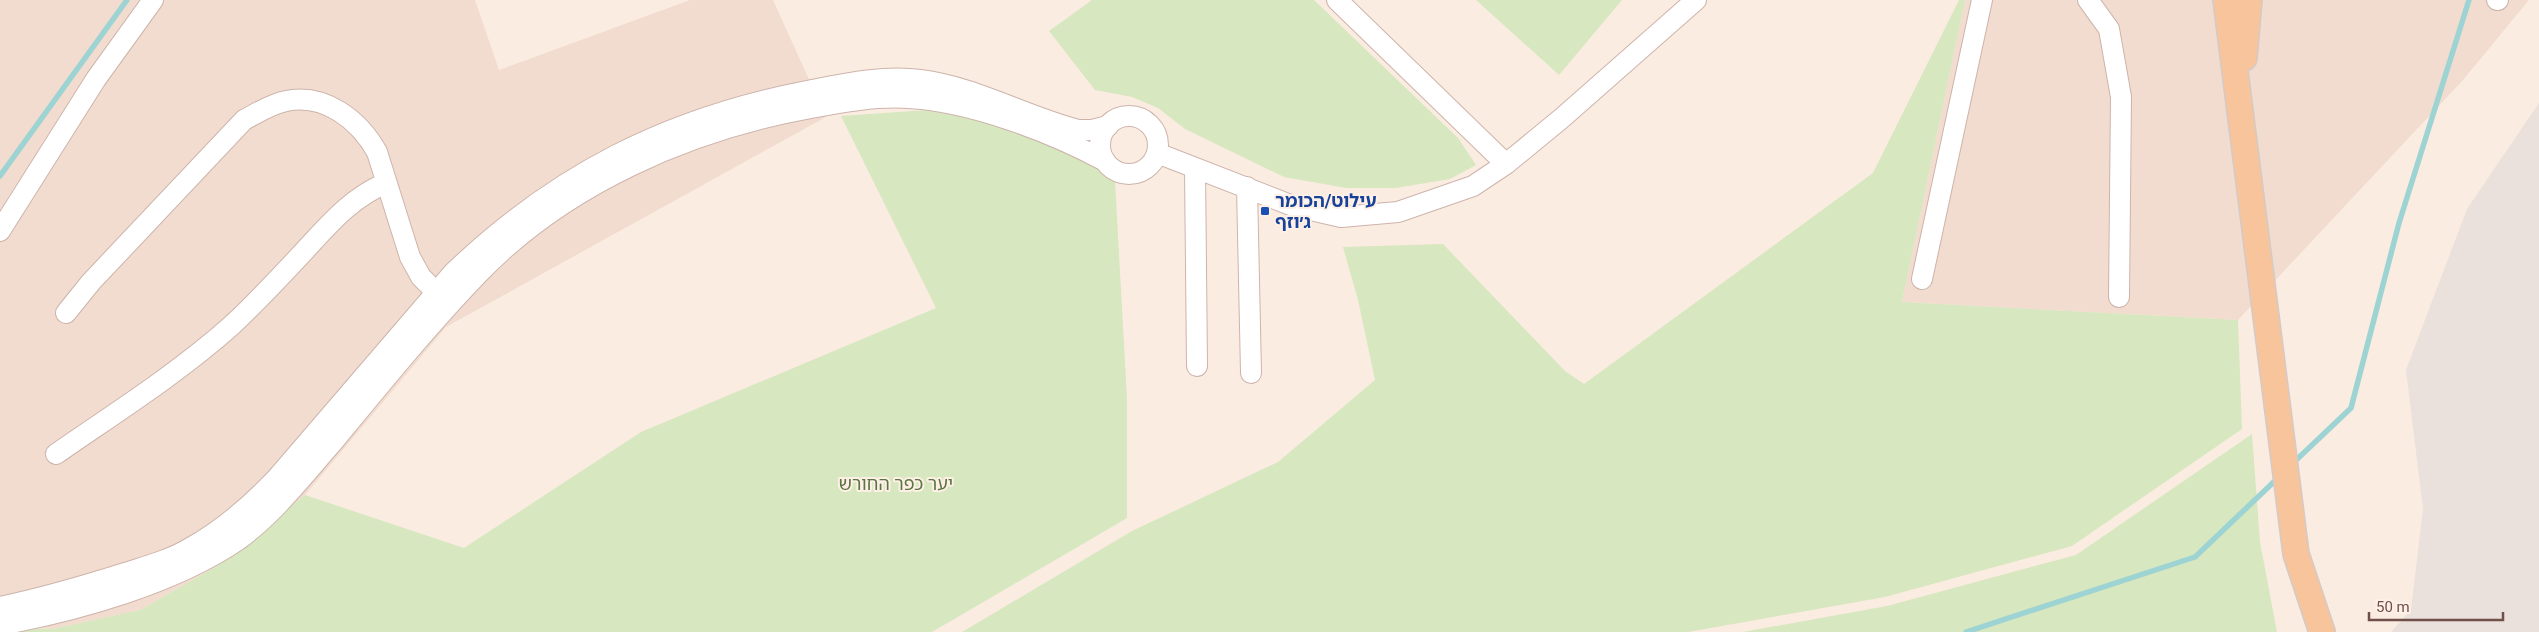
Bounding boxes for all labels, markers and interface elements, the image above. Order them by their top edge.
place label: עילוט/הכומר ג׳וזף [1275,190,1377,232]
marker: עילוט/הכומר ג׳וזף [1259,205,1271,217]
park label: יער כפר החורש [839,473,953,494]
scale bar [2369,590,2503,622]
text: 50 m [2376,598,2410,616]

